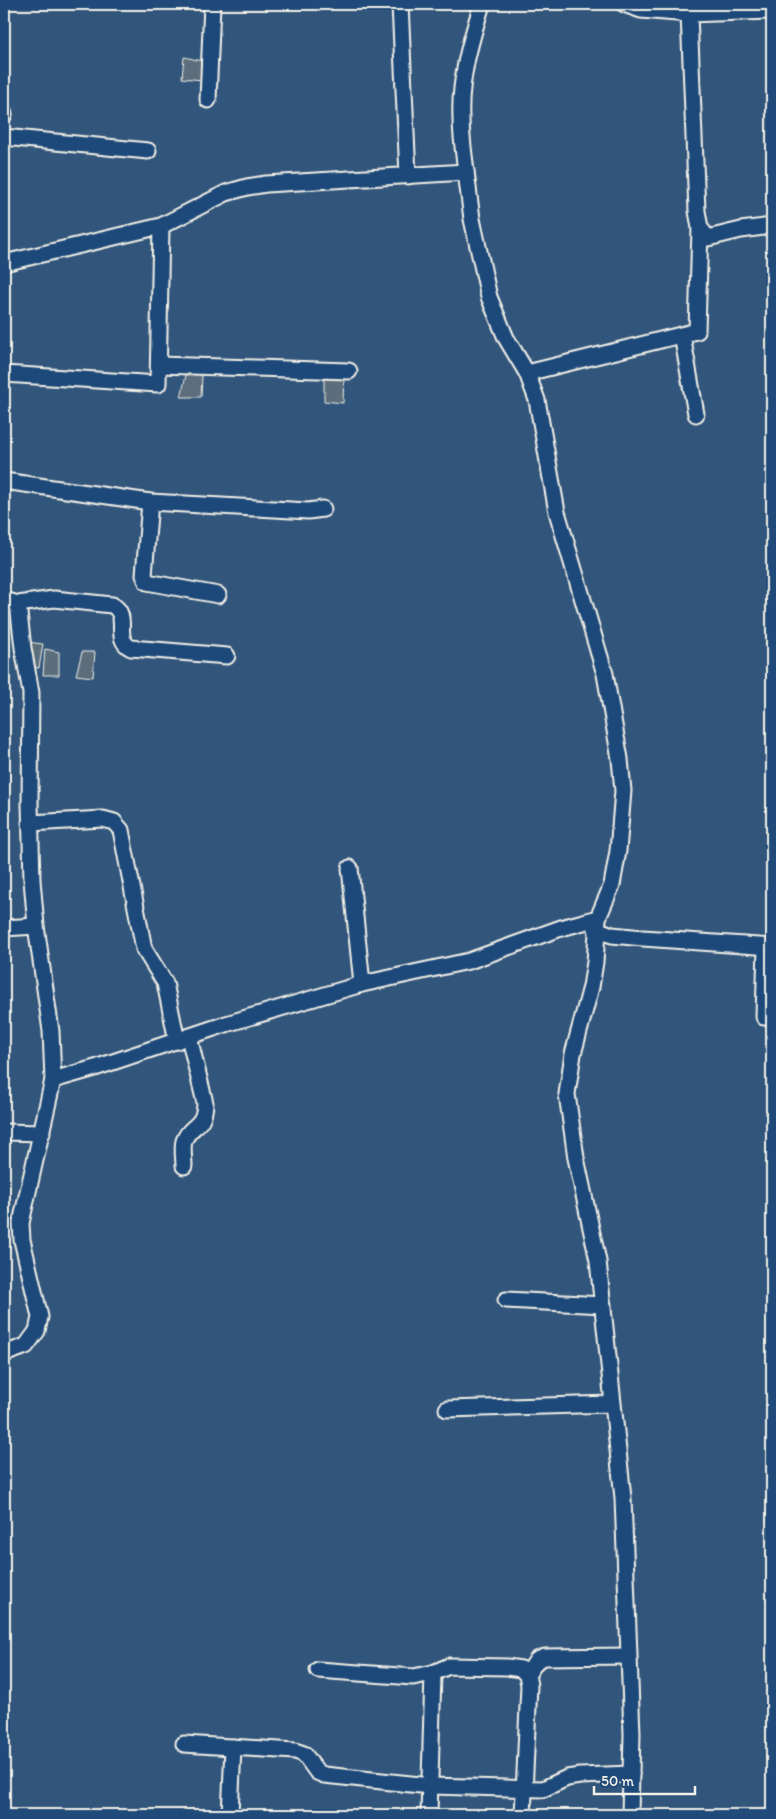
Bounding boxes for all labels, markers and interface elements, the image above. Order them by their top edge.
scale bar [594,1764,695,1796]
text: 50 m [601,1772,634,1790]

